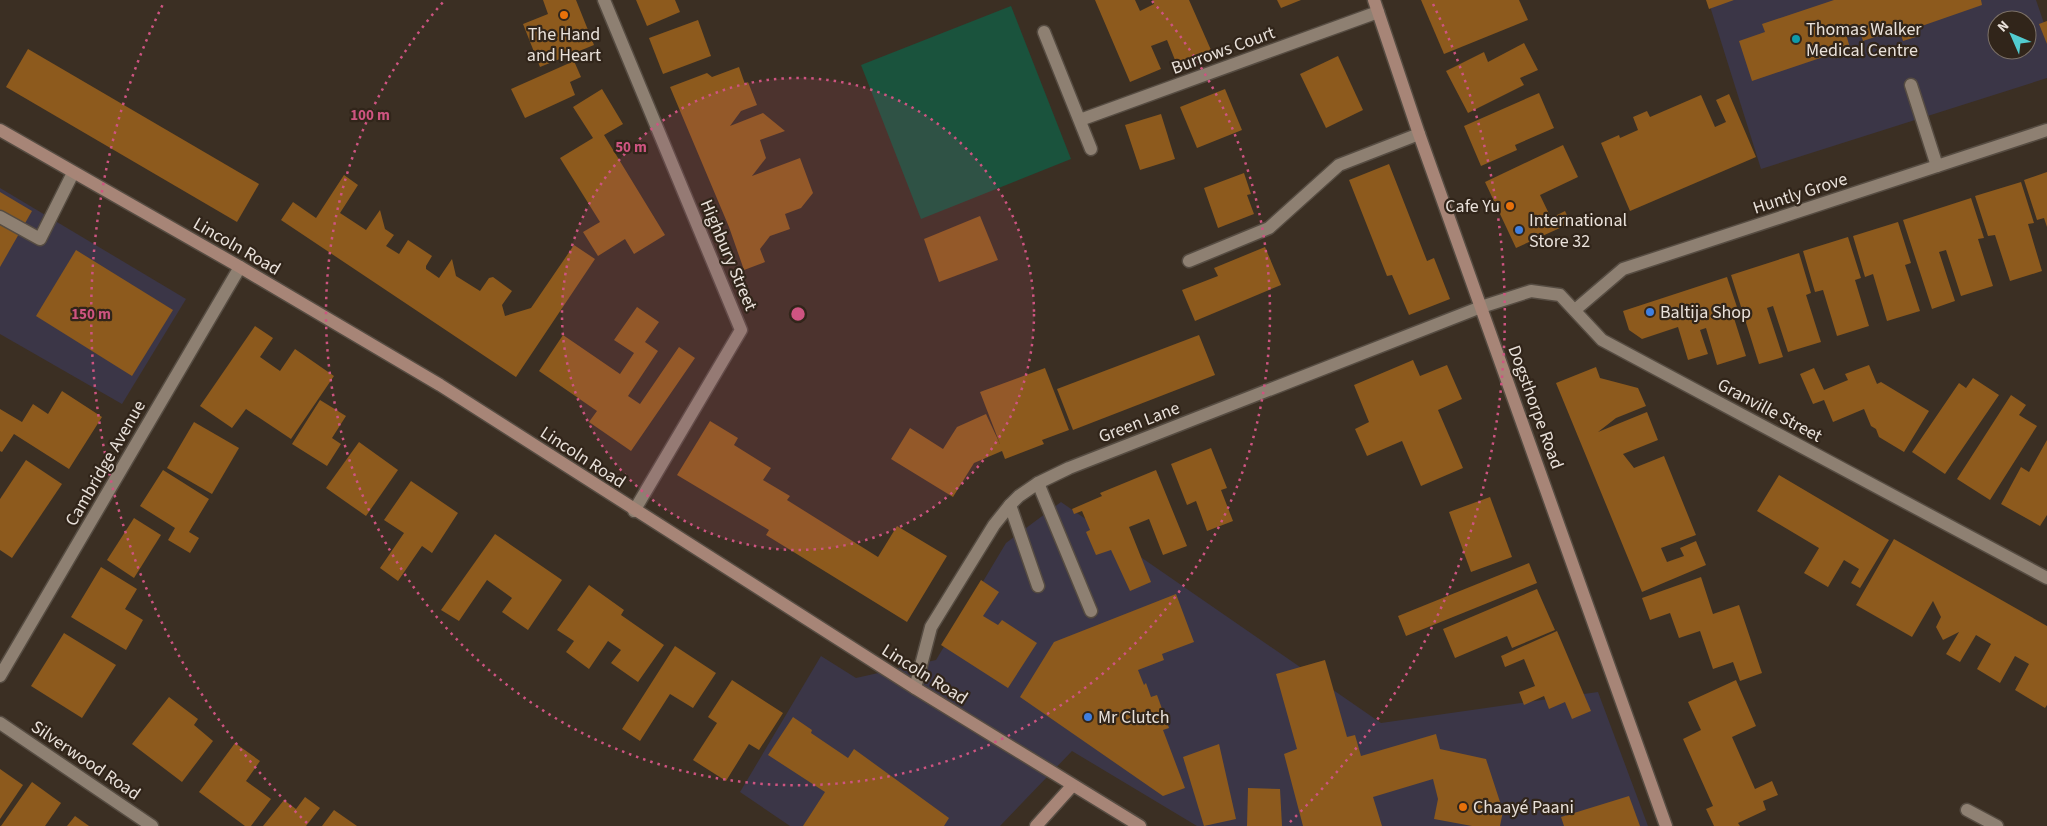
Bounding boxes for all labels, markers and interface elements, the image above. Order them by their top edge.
marker: The Hand and Heart [558,9,570,21]
north arrow [1987,10,2037,60]
text: N [1993,16,2014,37]
place label: Thomas Walker Medical Centre [1806,17,1922,63]
street label: Burrows Court [1168,20,1278,81]
place label: The Hand and Heart [527,22,601,68]
marker: Thomas Walker Medical Centre [1790,33,1802,45]
text: 100 m [350,105,390,126]
text: 50 m [615,137,647,158]
street label: Huntly Grove [1750,166,1851,221]
place label: Cafe Yu [1445,194,1500,219]
street label: Highbury Street [694,196,763,315]
marker: Cafe Yu [1504,200,1516,212]
place label: International Store 32 [1529,208,1627,254]
street label: Lincoln Road [188,211,285,282]
marker: International Store 32 [1513,224,1525,236]
place label: Baltija Shop [1660,300,1751,325]
text: 150 m [71,304,111,325]
centre of rings [789,305,807,323]
marker: Baltija Shop [1644,306,1656,318]
street label: Dogsthorpe Road [1502,342,1570,473]
street label: Granville Street [1713,372,1827,449]
street label: Cambridge Avenue [59,396,152,531]
street label: Green Lane [1095,396,1183,449]
street label: Lincoln Road [535,420,630,494]
street label: Lincoln Road [877,638,973,711]
place label: Mr Clutch [1098,705,1169,730]
marker: Mr Clutch [1082,711,1094,723]
street label: Silverwood Road [26,715,145,806]
place label: Chaayé Paani [1473,795,1574,820]
marker: Chaayé Paani [1457,801,1469,813]

